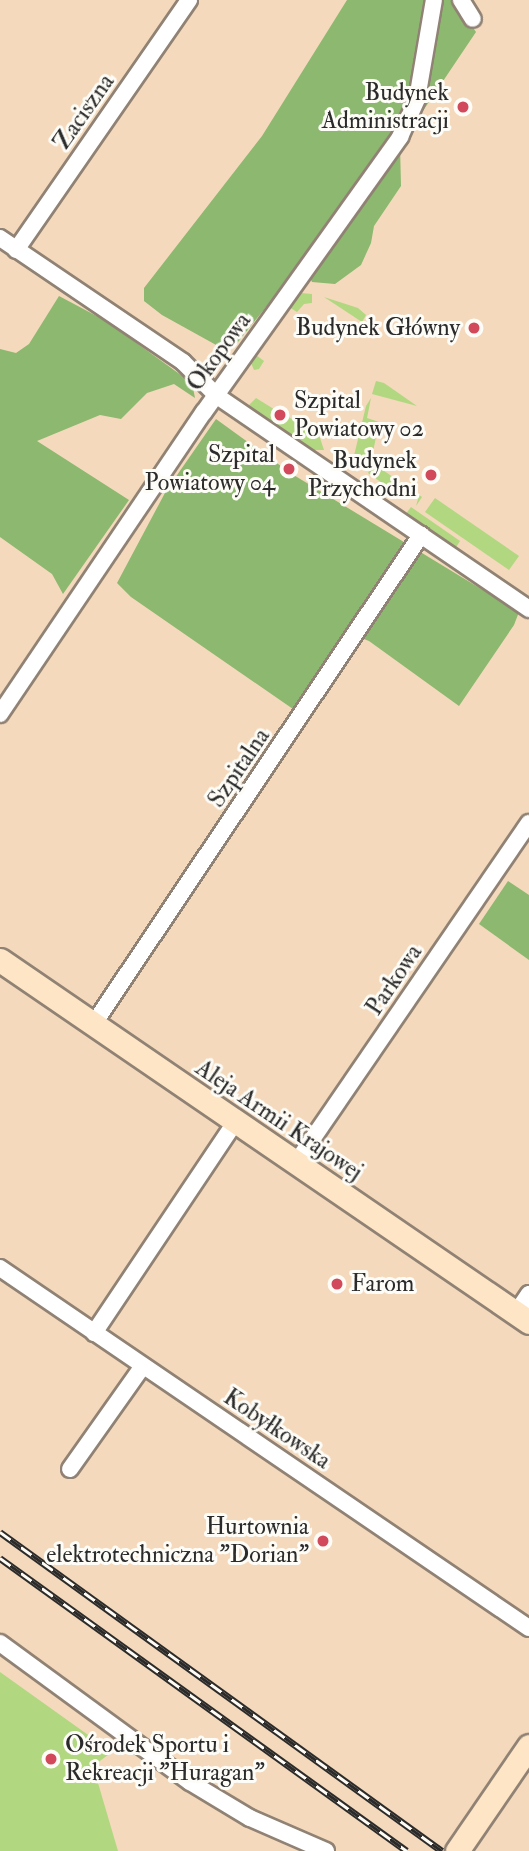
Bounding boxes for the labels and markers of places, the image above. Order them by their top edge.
place label: Budynek Administracji [322,79,449,135]
marker: Budynek Administracji [455,99,471,115]
place label: Budynek Główny [295,314,460,342]
marker: Budynek Główny [466,320,482,336]
place label: Szpital Powiatowy 02 [294,387,424,443]
marker: Szpital Powiatowy 02 [272,407,288,423]
place label: Szpital Powiatowy 04 [144,441,275,497]
place label: Budynek Przychodni [308,447,417,503]
marker: Szpital Powiatowy 04 [281,461,297,477]
marker: Budynek Przychodni [423,467,439,483]
place label: Farom [351,1270,414,1298]
marker: Farom [329,1276,345,1292]
place label: Hurtownia elektrotechniczna "Dorian" [46,1513,309,1569]
marker: Hurtownia elektrotechniczna "Dorian" [315,1533,331,1549]
place label: Ośrodek Sportu i Rekreacji "Huragan" [65,1731,265,1787]
marker: Ośrodek Sportu i Rekreacji "Huragan" [43,1751,59,1767]

